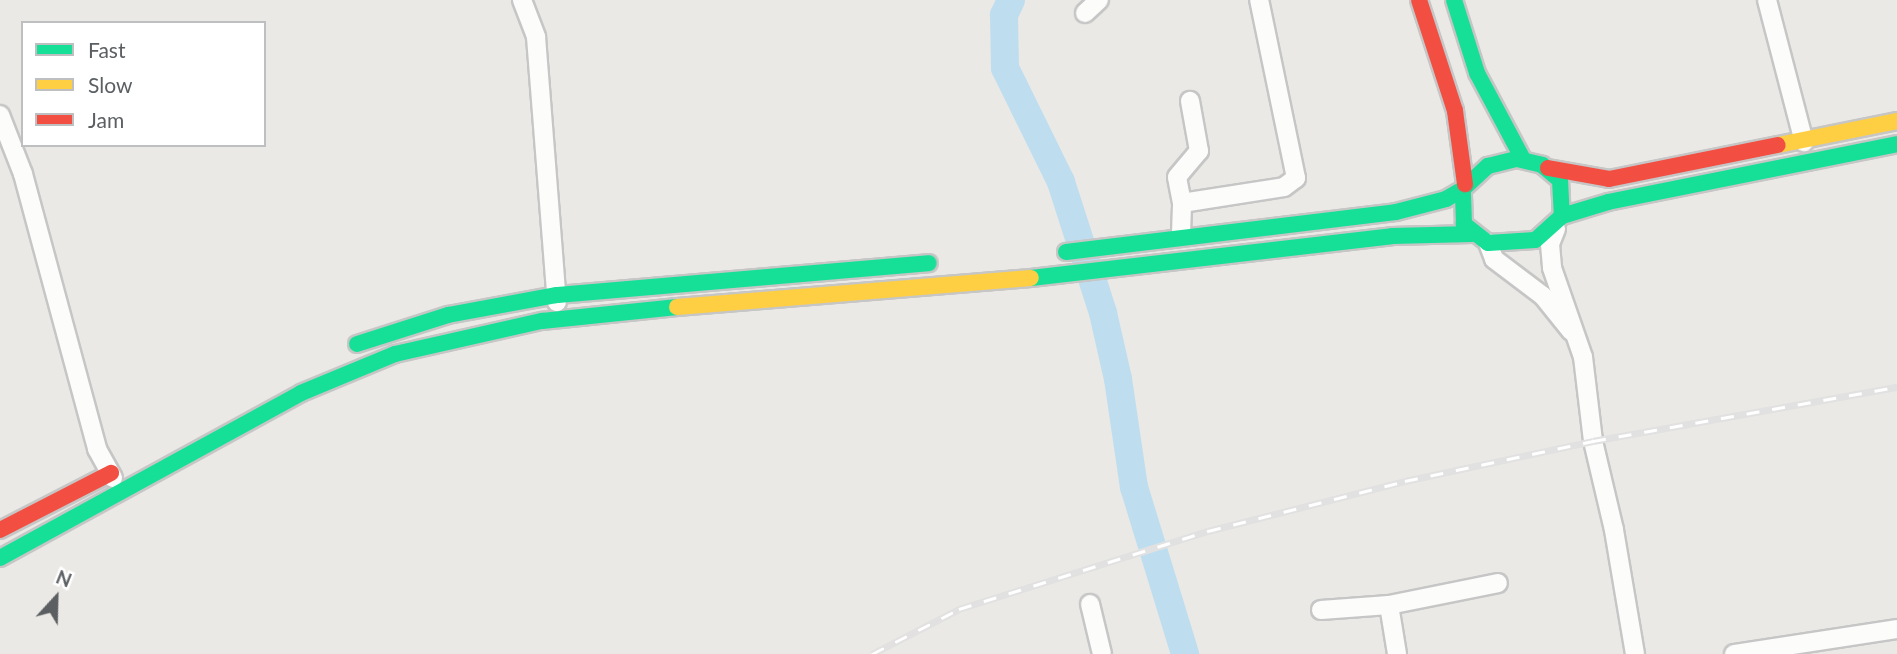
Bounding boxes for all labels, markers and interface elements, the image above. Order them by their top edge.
legend [21,21,266,147]
text: Fast [88,37,125,62]
text: Slow [88,72,132,97]
text: Jam [88,107,124,132]
north arrow [21,563,91,633]
text: N [53,565,75,591]

